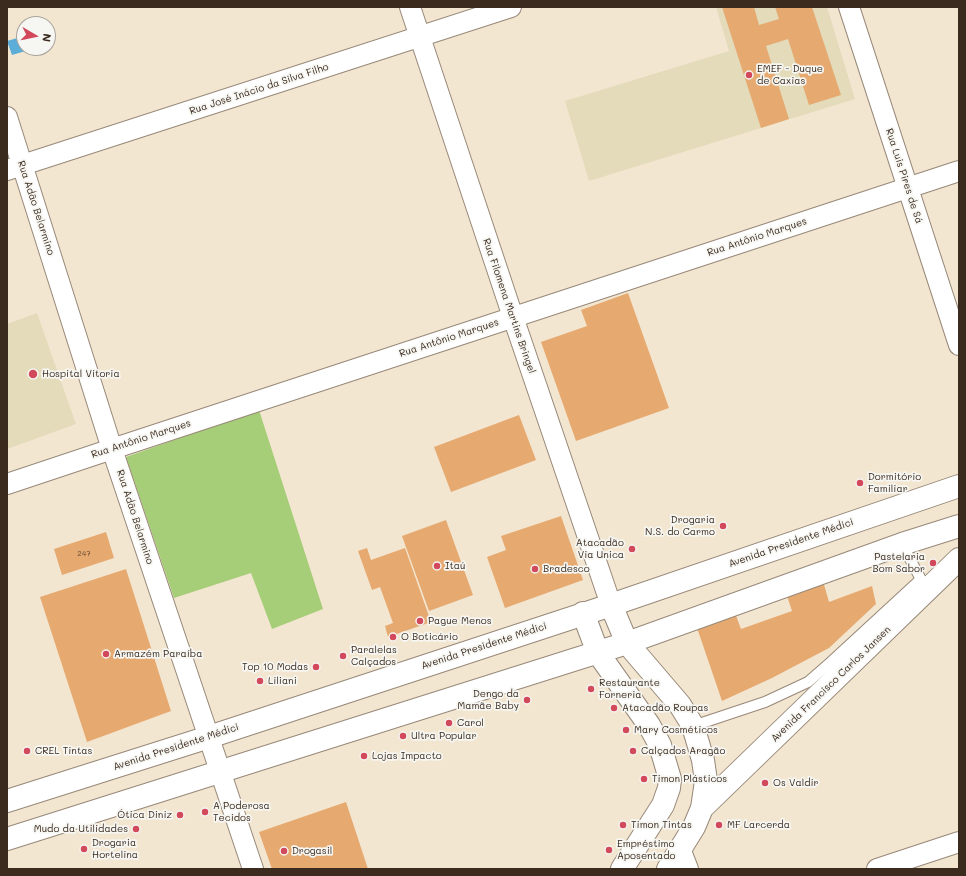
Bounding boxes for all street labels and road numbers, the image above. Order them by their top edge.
street label: Rua José Inácio da Silva Filho [188,61,330,117]
street label: Rua Luis Pires de Sá [883,127,925,225]
street label: Rua Adão Belarmino [15,159,57,257]
street label: Rua Antônio Marques [706,215,808,259]
street label: Rua Filomena Martins Bringel [480,237,538,375]
street label: Rua Antônio Marques [398,316,500,360]
street label: Rua Antônio Marques [90,417,192,461]
street label: Rua Adão Belarmino [114,468,156,566]
street label: Avenida Presidente Médici [727,516,855,570]
street label: Avenida Presidente Médici [420,620,548,672]
street label: Avenida Francisco Carlos Jansen [769,624,893,744]
street label: Avenida Presidente Médici [112,721,240,773]

